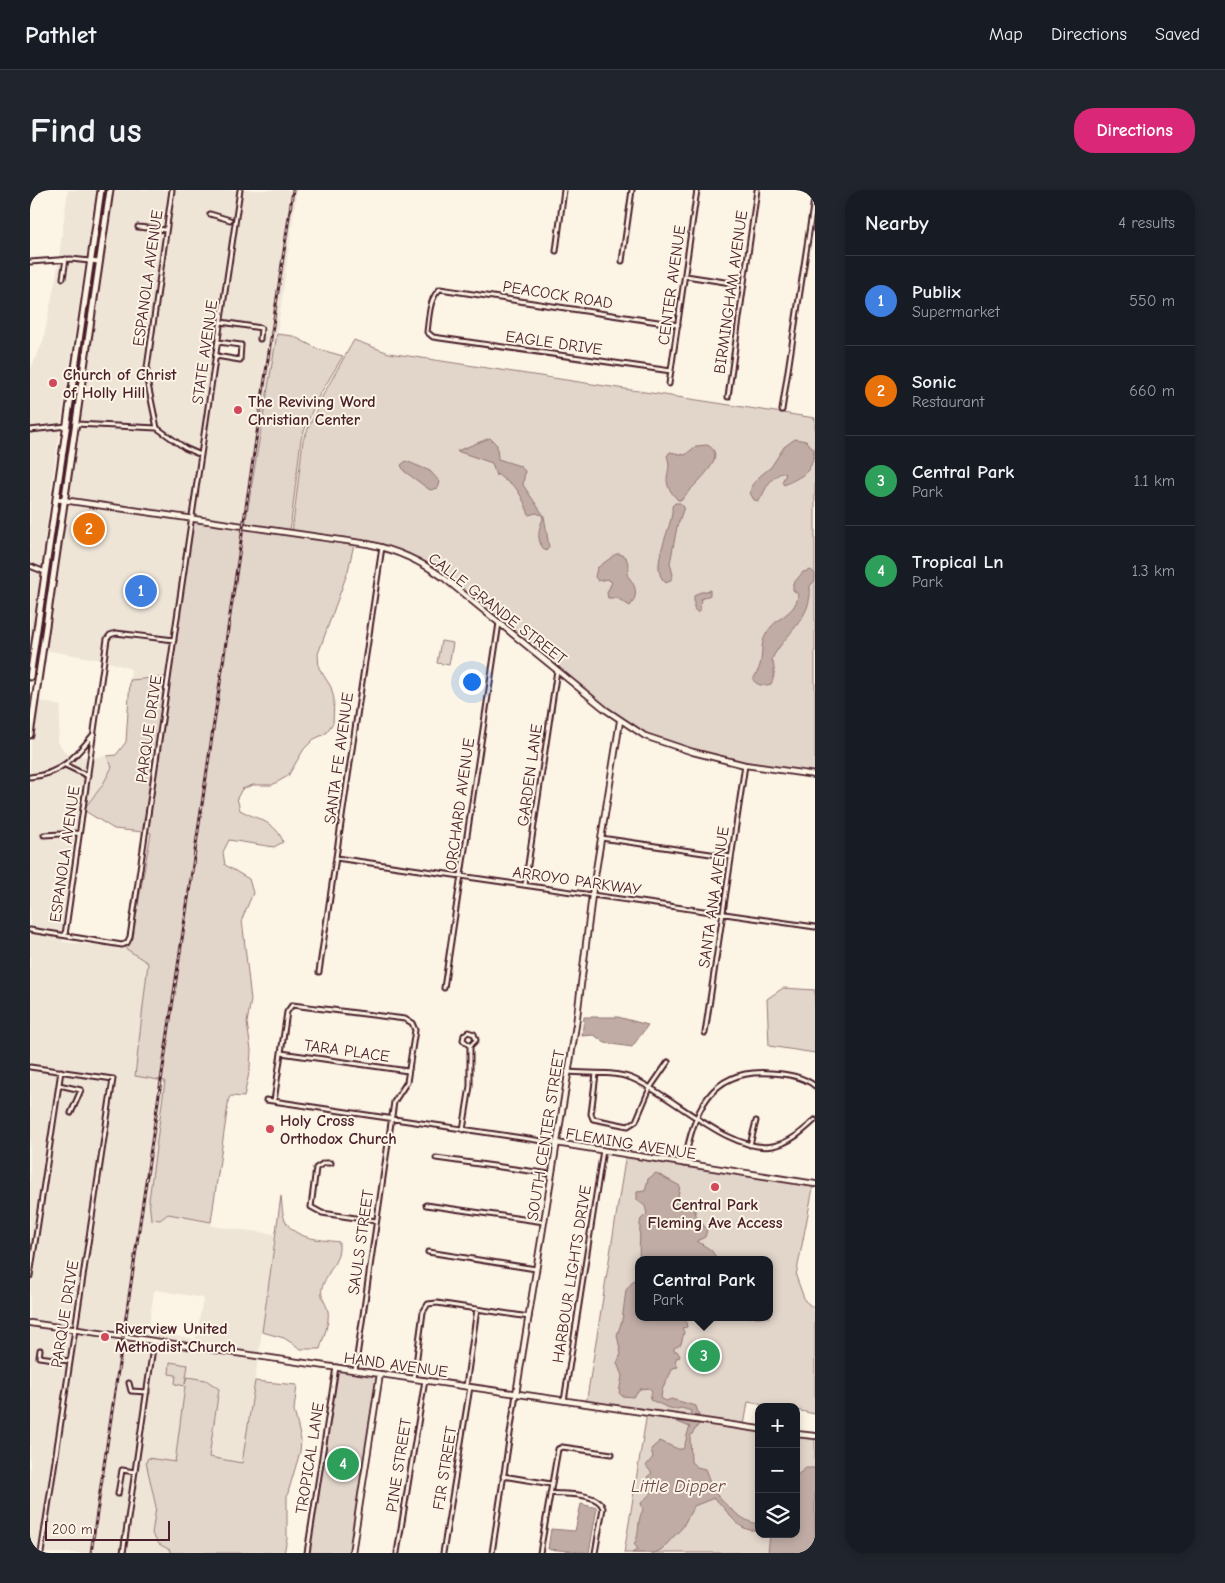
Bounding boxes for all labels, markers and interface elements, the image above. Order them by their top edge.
text: Pathlet [25,21,96,49]
text: Map [989,24,1023,45]
text: Directions [1051,24,1127,45]
text: Saved [1155,24,1200,45]
button: Directions [1074,108,1195,153]
text: Find us [30,110,142,151]
street label: ESPANOLA AVENUE [130,208,167,348]
street label: BIRMINGHAM AVENUE [711,209,751,375]
text: Nearby [865,211,929,235]
text: 4 results [1118,214,1175,232]
street label: CENTER AVENUE [655,224,689,346]
street label: PEACOCK ROAD [501,277,614,313]
text: Publix [912,281,961,303]
text: 1 [878,292,884,310]
text: 550 m [1129,292,1175,310]
street label: STATE AVENUE [189,298,221,406]
text: Supermarket [912,303,1000,321]
street label: EAGLE DRIVE [504,327,604,359]
place label: Church of Christ of Holly Hill [63,366,177,402]
text: Sonic [912,371,956,393]
marker: Church of Christ of Holly Hill [47,377,59,389]
text: 2 [877,382,885,400]
text: 660 m [1129,382,1175,400]
place label: The Reviving Word Christian Center [248,393,376,429]
text: Restaurant [912,393,984,411]
marker: The Reviving Word Christian Center [232,404,244,416]
text: Central Park [912,461,1014,483]
text: 3 [877,472,885,490]
text: 1.1 km [1134,472,1175,490]
text: Park [912,483,943,501]
pin: 2 [73,510,105,548]
street label: CALLE GRANDE STREET [425,549,571,669]
text: Tropical Ln [912,551,1004,573]
text: 4 [877,562,885,580]
text: 1.3 km [1132,562,1175,580]
pin: 1 [125,572,157,610]
text: Park [912,573,943,591]
your location [459,669,485,695]
street label: PARQUE DRIVE [133,674,166,784]
street label: SANTA FE AVENUE [321,691,357,825]
street label: GARDEN LANE [514,722,546,828]
street label: ORCHARD AVENUE [442,736,478,872]
street label: ESPANOLA AVENUE [47,784,84,924]
street label: SANTA ANA AVENUE [695,825,733,969]
street label: ARROYO PARKWAY [511,863,643,899]
street label: TARA PLACE [303,1036,391,1066]
street label: SOUTH CENTER STREET [524,1048,568,1222]
place label: Holy Cross Orthodox Church [280,1112,397,1148]
marker: Holy Cross Orthodox Church [264,1123,276,1135]
street label: FLEMING AVENUE [564,1125,698,1163]
marker: Central Park Fleming Ave Access [709,1181,721,1193]
street label: HARBOUR LIGHTS DRIVE [549,1184,595,1364]
street label: SAULS STREET [345,1188,377,1296]
place label: Central Park Fleming Ave Access [648,1196,783,1232]
popup [635,1256,773,1321]
street label: PARQUE DRIVE [48,1259,82,1369]
text: Central Park [653,1269,755,1291]
text: Park [653,1291,683,1309]
place label: Riverview United Methodist Church [115,1320,236,1356]
marker: Riverview United Methodist Church [99,1331,111,1343]
pin: 3 [688,1337,720,1375]
street label: HAND AVENUE [343,1349,449,1381]
street label: TROPICAL LANE [292,1401,328,1515]
map controls [755,1403,800,1538]
button: + [755,1403,800,1448]
street label: PINE STREET [383,1416,415,1514]
street label: FIR STREET [429,1424,461,1511]
pin: 4 [327,1445,359,1483]
button: − [755,1448,800,1493]
water label: Little Dipper [631,1476,726,1497]
button: layers [755,1493,800,1538]
scale bar [45,1518,170,1541]
text: 200 m [52,1521,93,1538]

